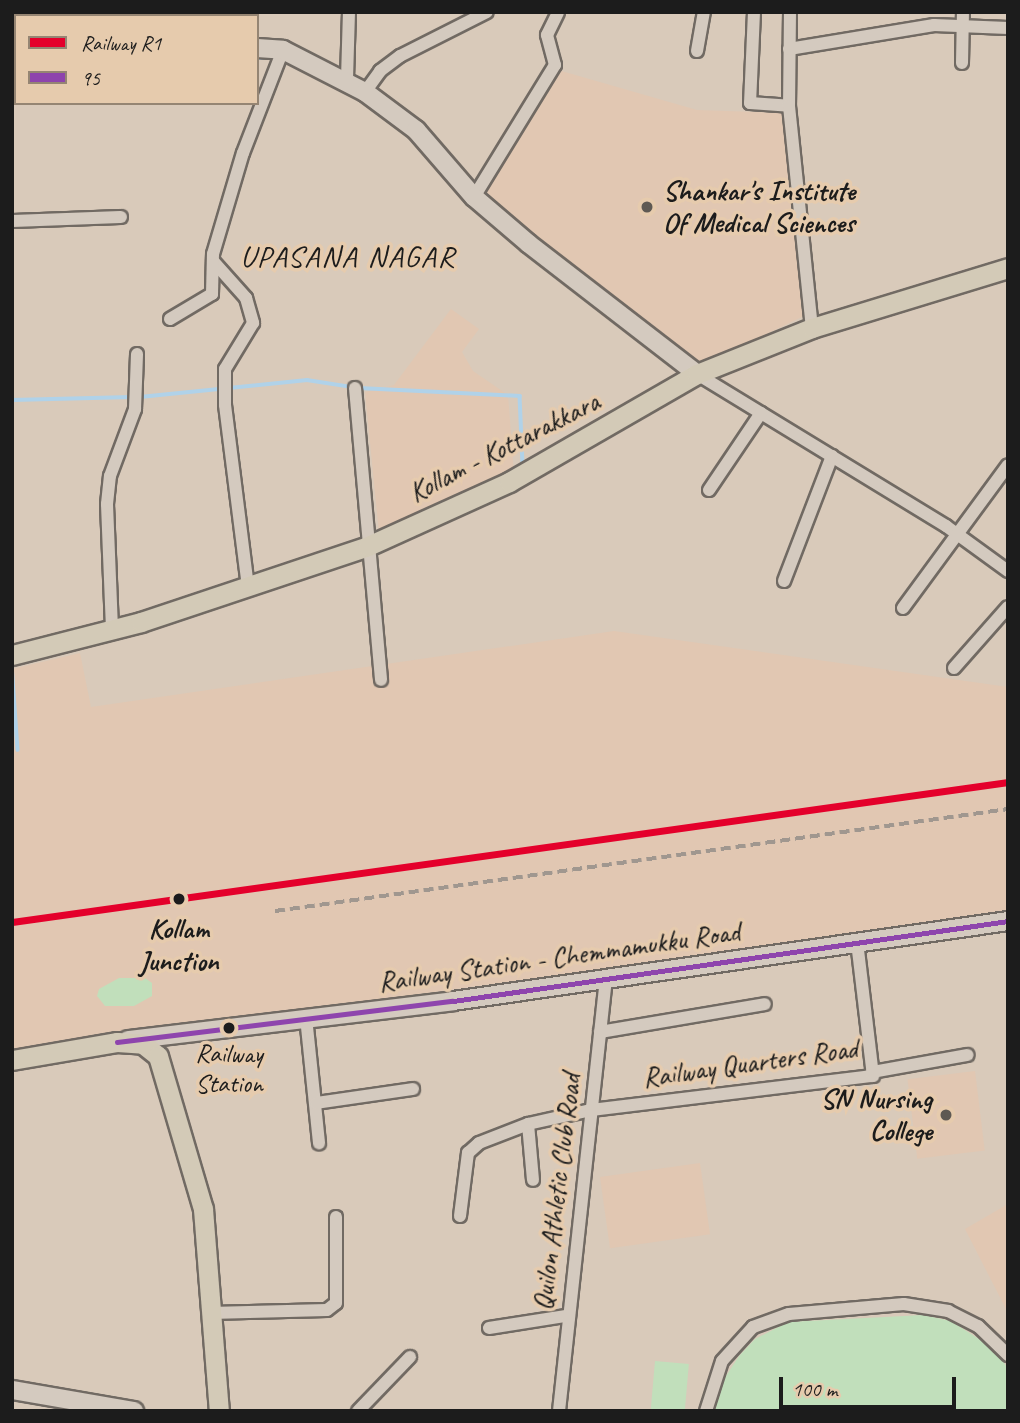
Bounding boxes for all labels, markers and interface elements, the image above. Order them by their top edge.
legend [14,14,259,105]
text: Railway R1 [81,30,161,56]
text: 95 [81,65,100,91]
place label: Shankar's Institute Of Medical Sciences [663,174,855,240]
marker: Shankar's Institute Of Medical Sciences [637,197,657,217]
district label: UPASANA NAGAR [243,238,453,274]
street label: Kollam - Kottarakkara [403,385,605,509]
marker: Kollam Junction [169,889,189,909]
place label: Kollam Junction [139,912,219,978]
street label: Railway Station - Chemmamukku Road [376,915,742,999]
marker: Railway Station [222,1021,236,1035]
street label: Railway Quarters Road [640,1031,860,1095]
place label: Railway Station [195,1038,263,1100]
street label: Quilon Athletic Club Road [526,1071,588,1313]
place label: SN Nursing College [819,1082,932,1148]
marker: SN Nursing College [938,1107,954,1123]
scale bar [782,1364,959,1408]
text: 100 m [792,1376,837,1402]

